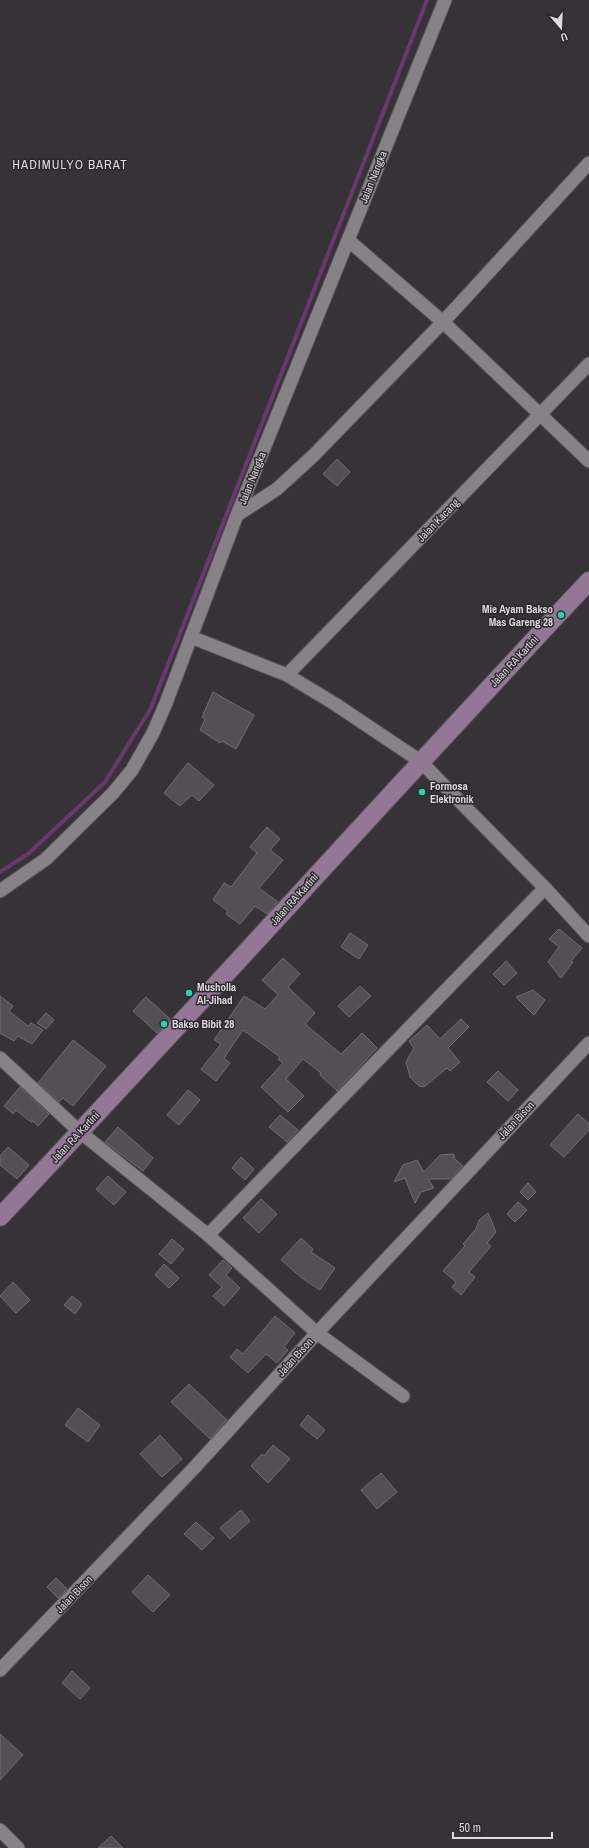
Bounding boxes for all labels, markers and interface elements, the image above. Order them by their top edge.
north arrow [541,8,581,48]
text: U [559,30,570,45]
street label: Jalan Nangka [356,149,390,205]
district label: HADIMULYO BARAT [12,156,128,173]
street label: Jalan Nangka [235,450,269,506]
street label: Jalan Kacang [414,495,462,545]
place label: Mie Ayam Bakso Mas Gareng 28 [482,602,553,629]
marker: Mie Ayam Bakso Mas Gareng 28 [556,610,566,620]
street label: Jalan RA Kartini [487,632,541,690]
place label: Formosa Elektronik [430,779,475,806]
marker: Formosa Elektronik [417,787,427,797]
street label: Jalan RA Kartini [267,870,321,928]
place label: Musholla Al-Jihad [197,980,236,1007]
marker: Musholla Al-Jihad [184,988,194,998]
place label: Bakso Bibit 28 [172,1017,234,1031]
marker: Bakso Bibit 28 [159,1019,169,1029]
street label: Jalan Bison [495,1098,537,1142]
street label: Jalan RA Kartini [48,1108,102,1166]
street label: Jalan Bison [274,1335,316,1379]
street label: Jalan Bison [53,1572,95,1616]
scale bar [453,1814,552,1840]
text: 50 m [459,1820,481,1836]

